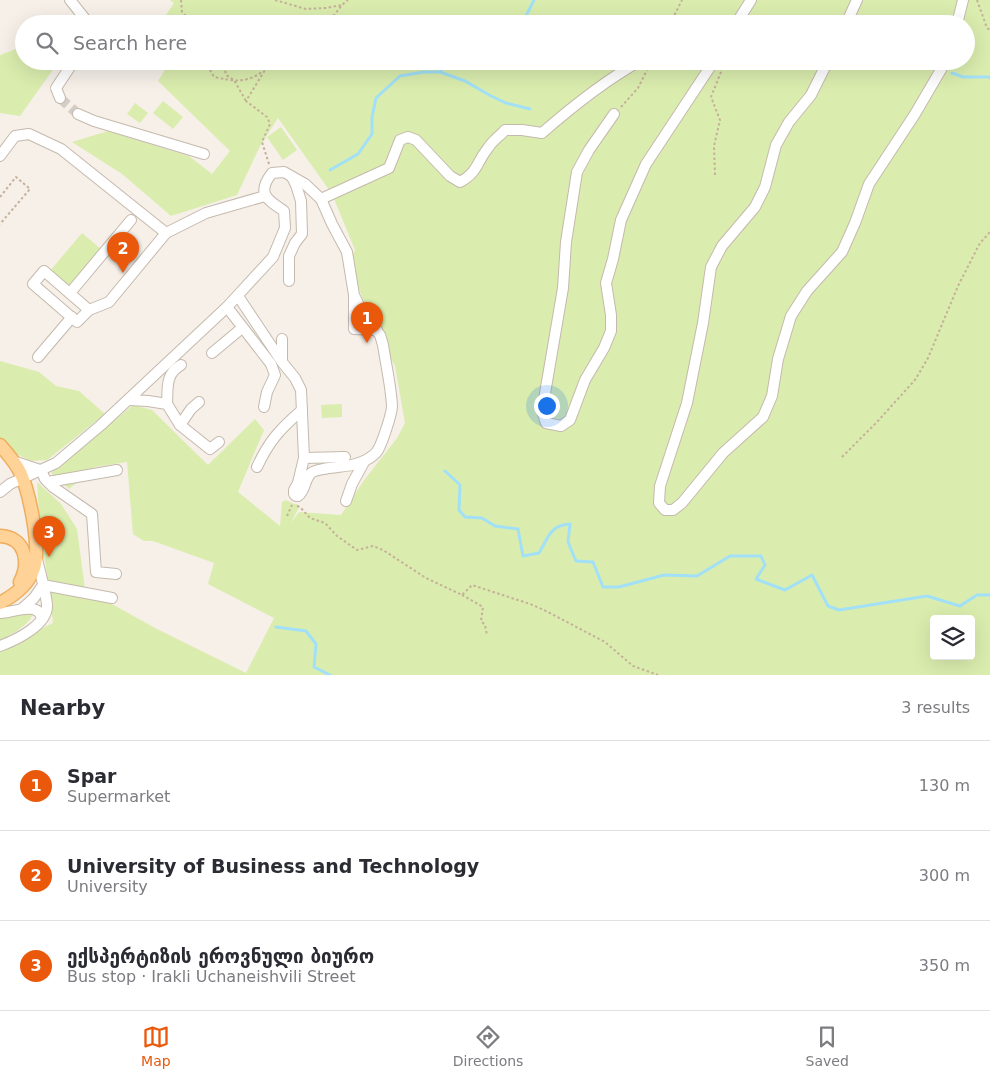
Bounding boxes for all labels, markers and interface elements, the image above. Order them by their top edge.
search box [15,15,975,70]
icon: search [33,29,61,57]
text: Search here [73,32,187,54]
pin: 2 [107,232,139,273]
pin: 1 [351,302,383,343]
your location [534,393,560,419]
pin: 3 [33,516,65,557]
map controls [930,615,975,660]
button: layers [930,615,975,660]
text: Nearby [20,696,105,720]
text: 3 results [901,698,970,717]
text: Spar [67,765,116,787]
text: 1 [30,776,42,795]
text: 130 m [919,776,970,795]
text: Supermarket [67,787,170,806]
text: University of Business and Technology [67,855,479,877]
text: 2 [30,866,42,885]
text: 300 m [919,866,970,885]
text: University [67,877,148,896]
text: ექსპერტიზის ეროვნული ბიურო [67,945,374,967]
text: 3 [30,956,42,975]
text: 350 m [919,956,970,975]
text: Bus stop · Irakli Uchaneishvili Street [67,967,356,986]
tab: Map [141,1023,171,1069]
tab: Directions [453,1023,523,1069]
tab: Saved [806,1023,849,1069]

